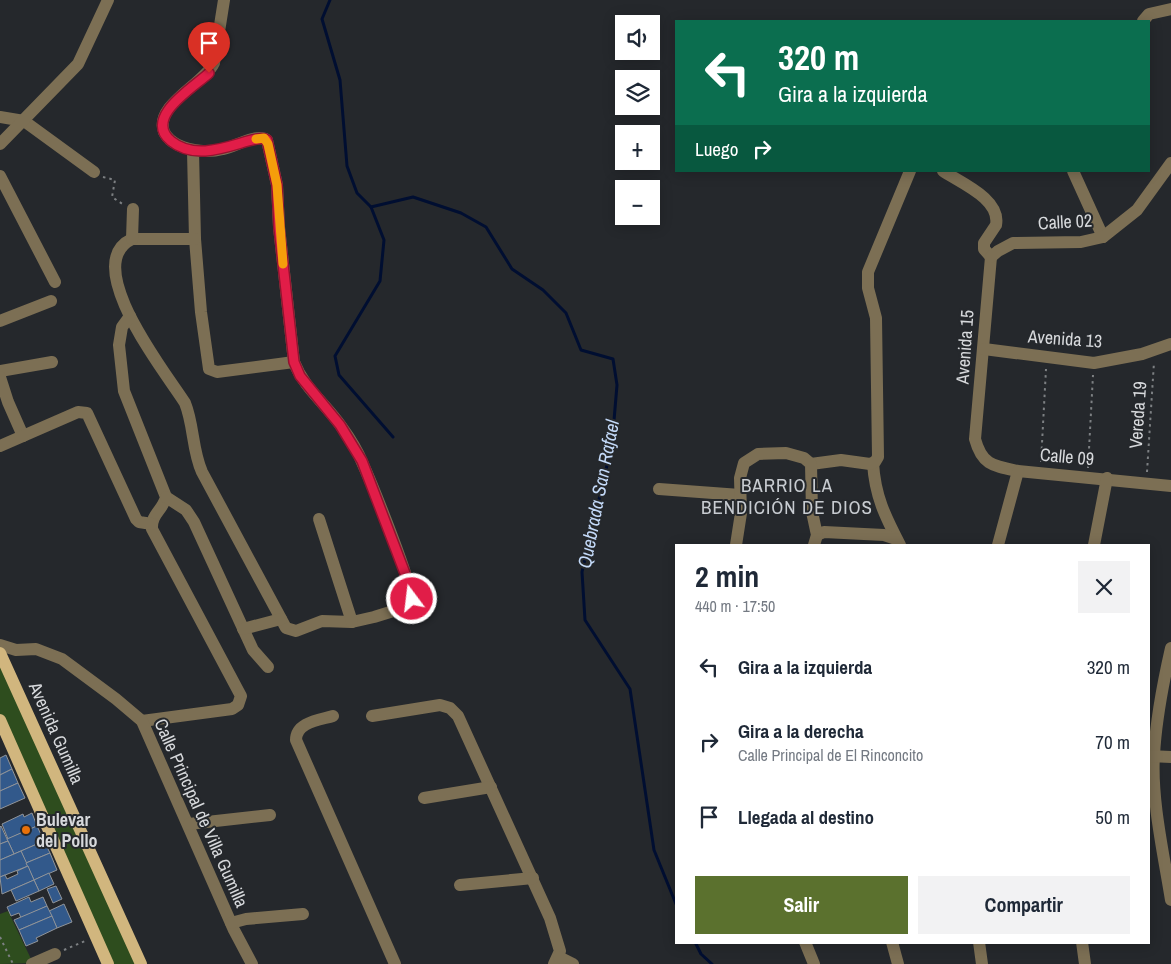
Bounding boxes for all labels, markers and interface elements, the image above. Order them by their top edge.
map controls [615,15,660,225]
button: sound [615,15,660,60]
pin [188,22,230,73]
icon: arrive [195,29,223,57]
text: 320 m [778,34,859,81]
icon: left [695,40,760,105]
button: layers [615,70,660,115]
text: Gira a la izquierda [778,79,927,109]
button: + [615,125,660,170]
icon: right [748,135,776,163]
text: Luego [695,136,738,162]
button: − [615,180,660,225]
street label: Calle 02 [1037,208,1093,235]
street label: Avenida 15 [949,309,980,386]
street label: Avenida 13 [1026,323,1103,354]
street label: Vereda 19 [1123,381,1152,449]
water label: Quebrada San Rafael [571,417,625,570]
street label: Calle 09 [1039,442,1095,471]
district label: BARRIO LA BENDICIÓN DE DIOS [701,472,873,520]
text: 2 min [695,556,759,596]
button: close [1078,561,1130,613]
position arrow [385,572,437,624]
text: 440 m · 17:50 [695,595,775,617]
icon: left [695,653,723,681]
text: Gira a la izquierda [738,654,872,680]
text: 320 m [1087,654,1130,680]
street label: Avenida Gumilla [22,677,90,788]
street label: Calle Principal de Villa Gumilla [149,715,254,911]
text: Gira a la derecha [738,718,864,744]
icon: right [695,728,723,756]
text: 70 m [1095,729,1130,755]
text: Calle Principal de El Rinconcito [738,744,923,766]
icon: arrive [695,803,723,831]
text: Llegada al destino [738,804,874,830]
text: 50 m [1095,804,1130,830]
place label: Bulevar del Pollo [36,807,98,853]
marker: Bulevar del Pollo [20,824,32,836]
button: Salir [695,876,908,934]
button: Compartir [918,876,1130,934]

